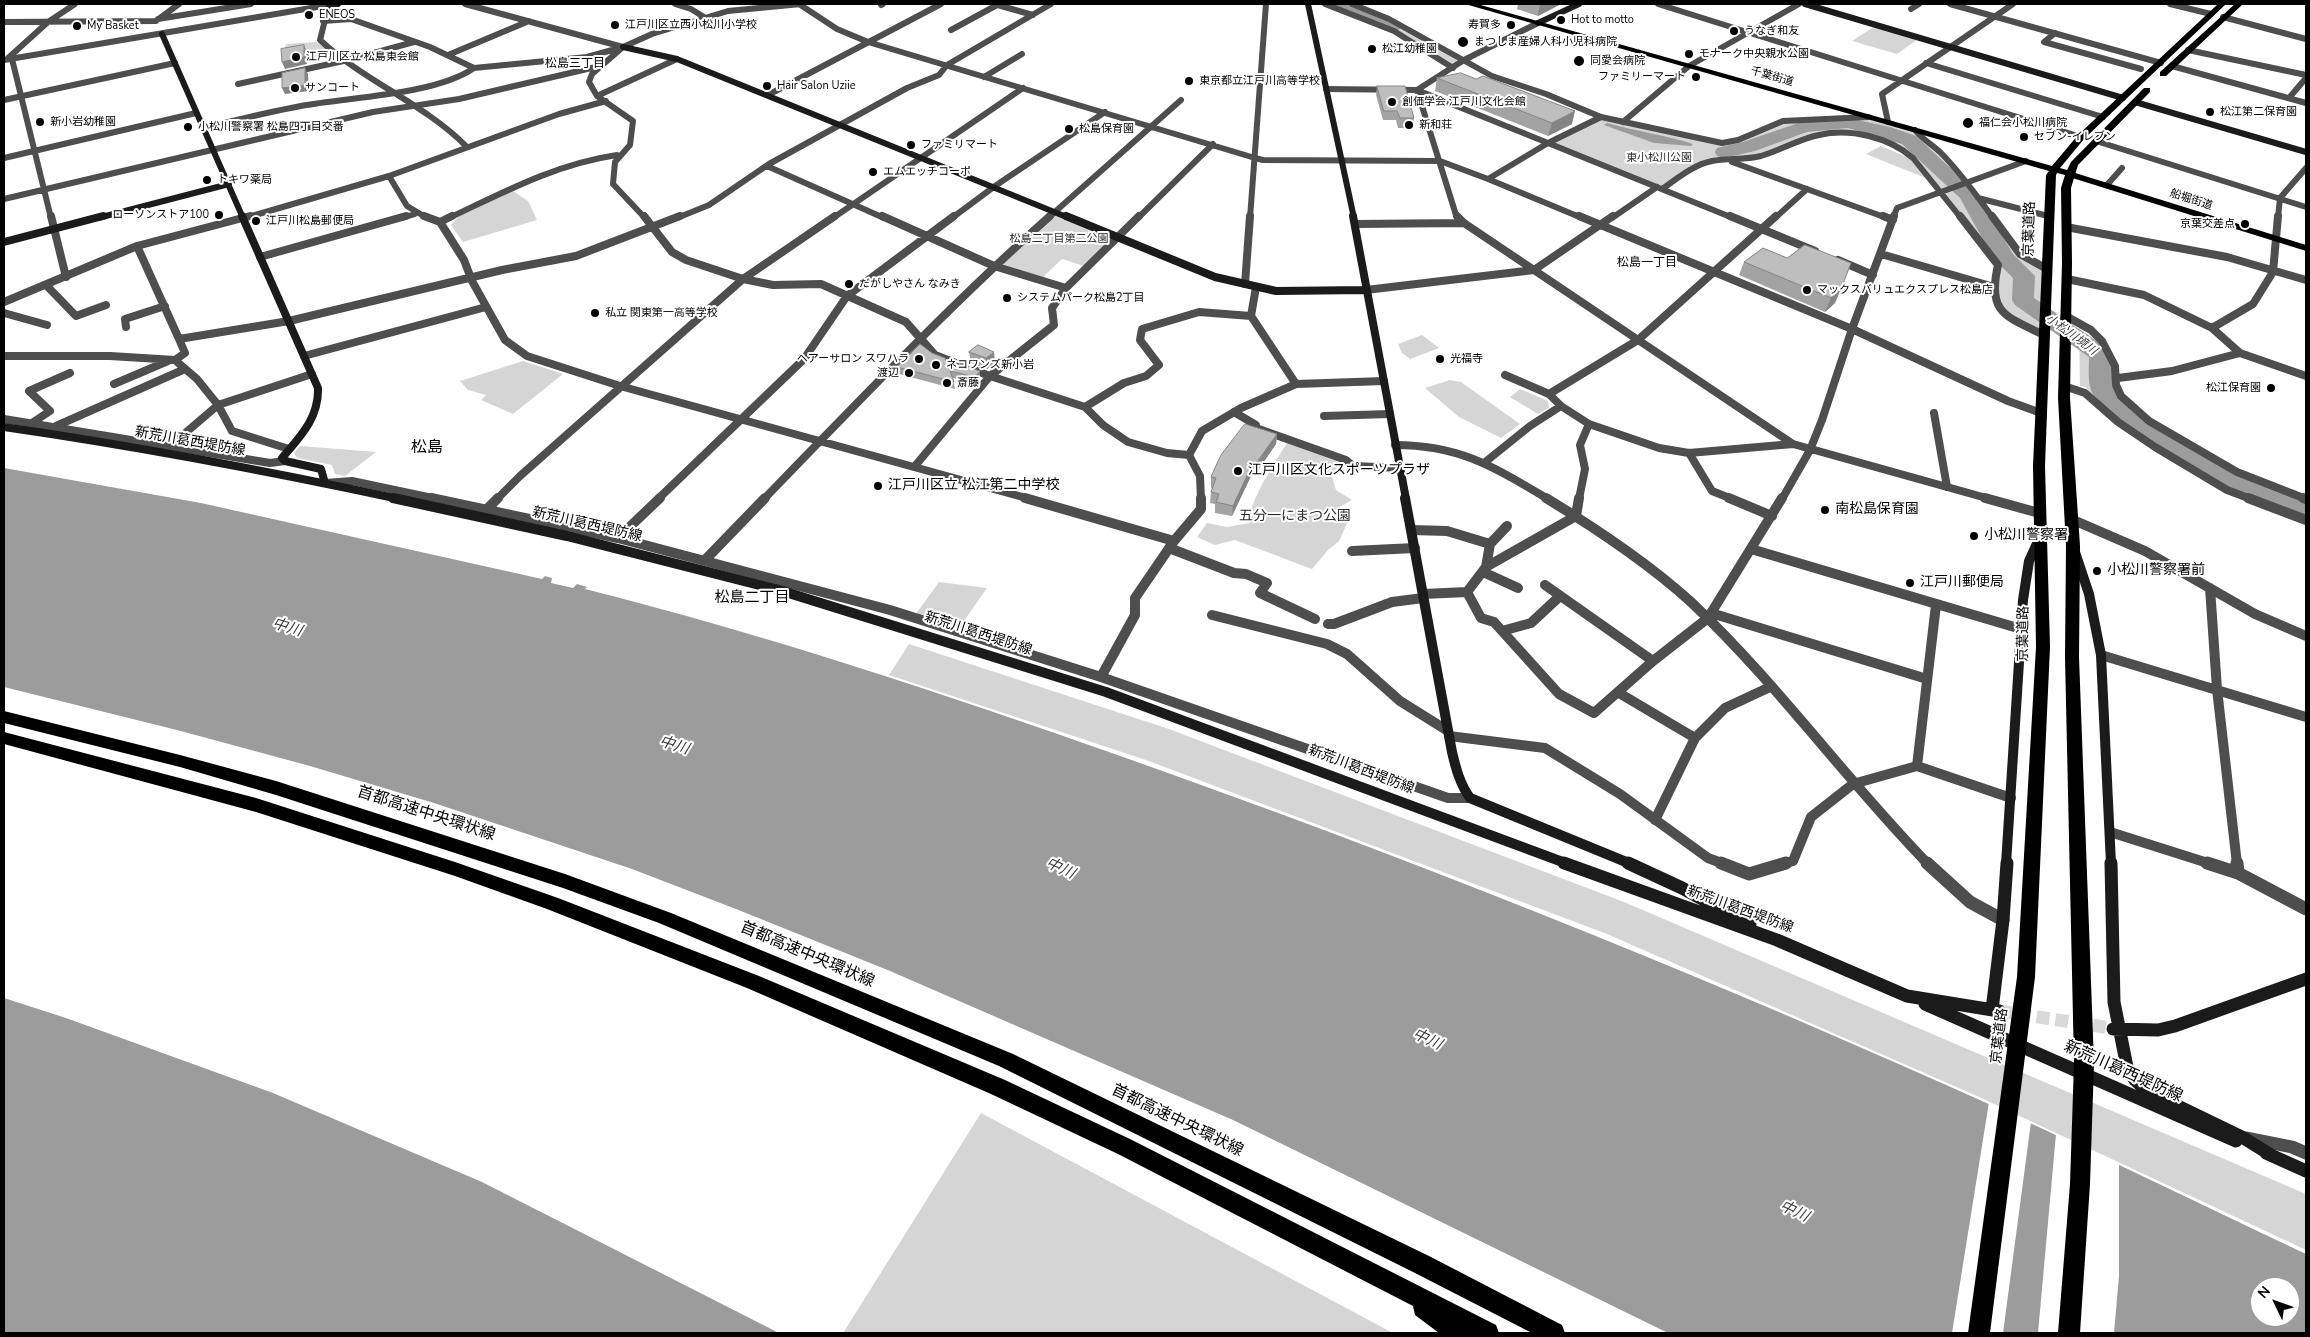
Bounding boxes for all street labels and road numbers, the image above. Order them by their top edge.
street label: 千葉街道 [1749,65,1795,89]
street label: 船堀街道 [2168,187,2214,213]
street label: 京葉道路 [2021,201,2039,257]
street label: 新荒川葛西堤防線 [133,424,247,460]
street label: 新荒川葛西堤防線 [531,504,643,546]
street label: 京葉道路 [2015,606,2033,662]
street label: 新荒川葛西堤防線 [922,609,1034,659]
street label: 新荒川葛西堤防線 [1306,742,1416,798]
street label: 首都高速中央環状線 [355,783,497,845]
street label: 新荒川葛西堤防線 [1685,883,1795,937]
street label: 首都高速中央環状線 [737,918,877,992]
street label: 京葉道路 [1988,1007,2012,1065]
street label: 新荒川葛西堤防線 [2061,1037,2185,1107]
street label: 首都高速中央環状線 [1108,1081,1246,1161]

